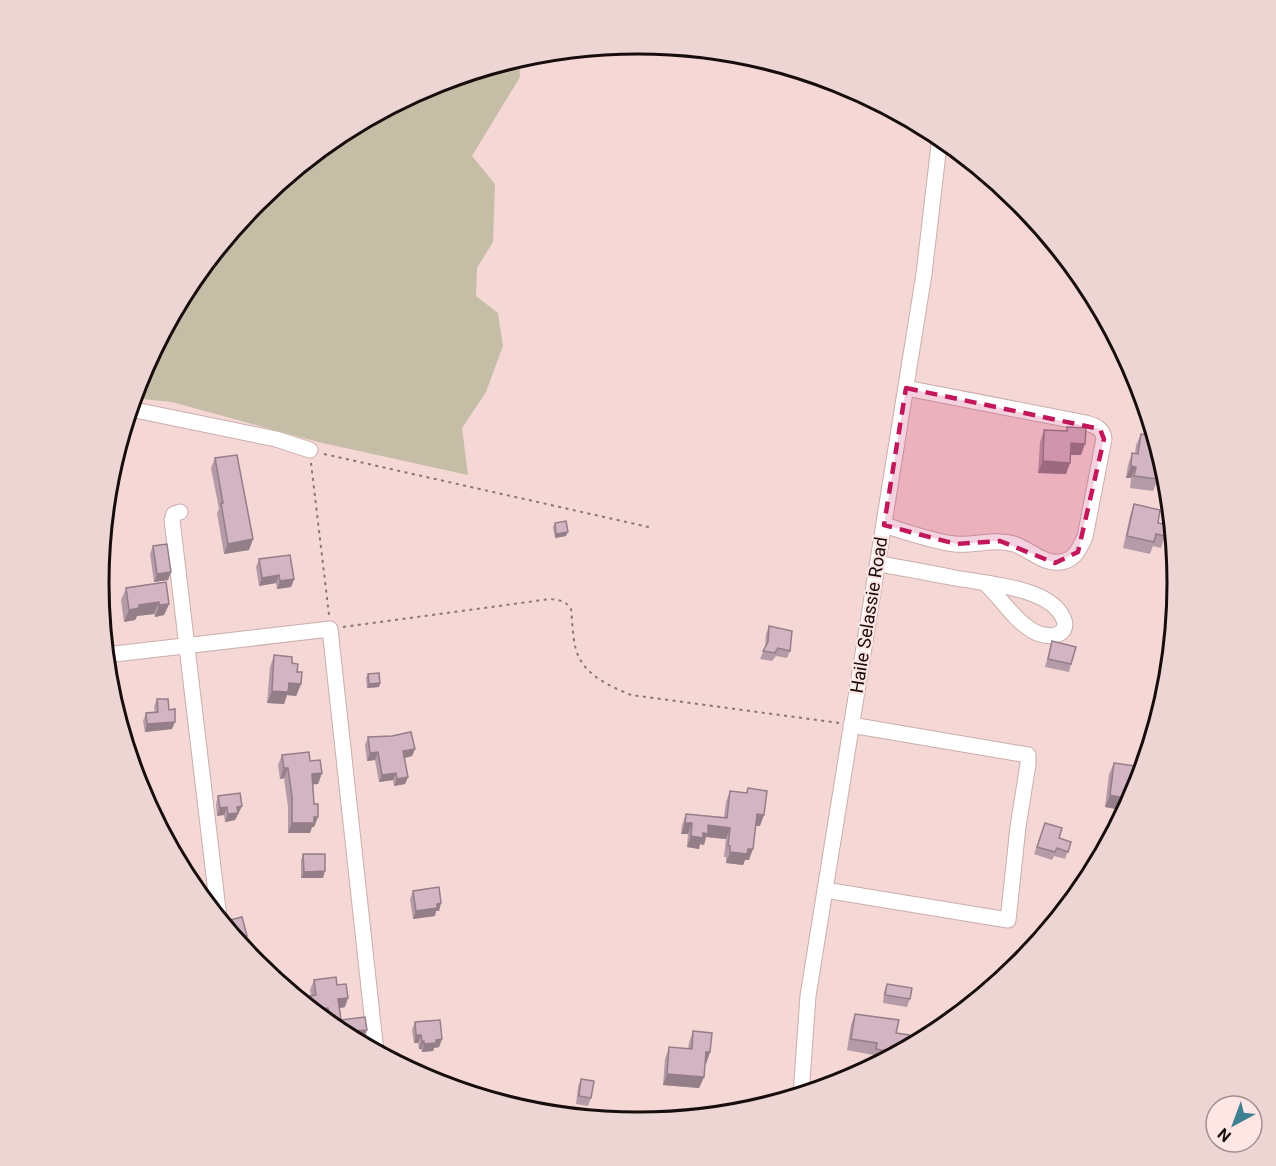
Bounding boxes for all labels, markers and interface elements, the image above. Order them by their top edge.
street label: Haile Selassie Road [846,535,891,695]
north arrow [1204,1094,1264,1154]
text: N [1214,1124,1235,1146]

